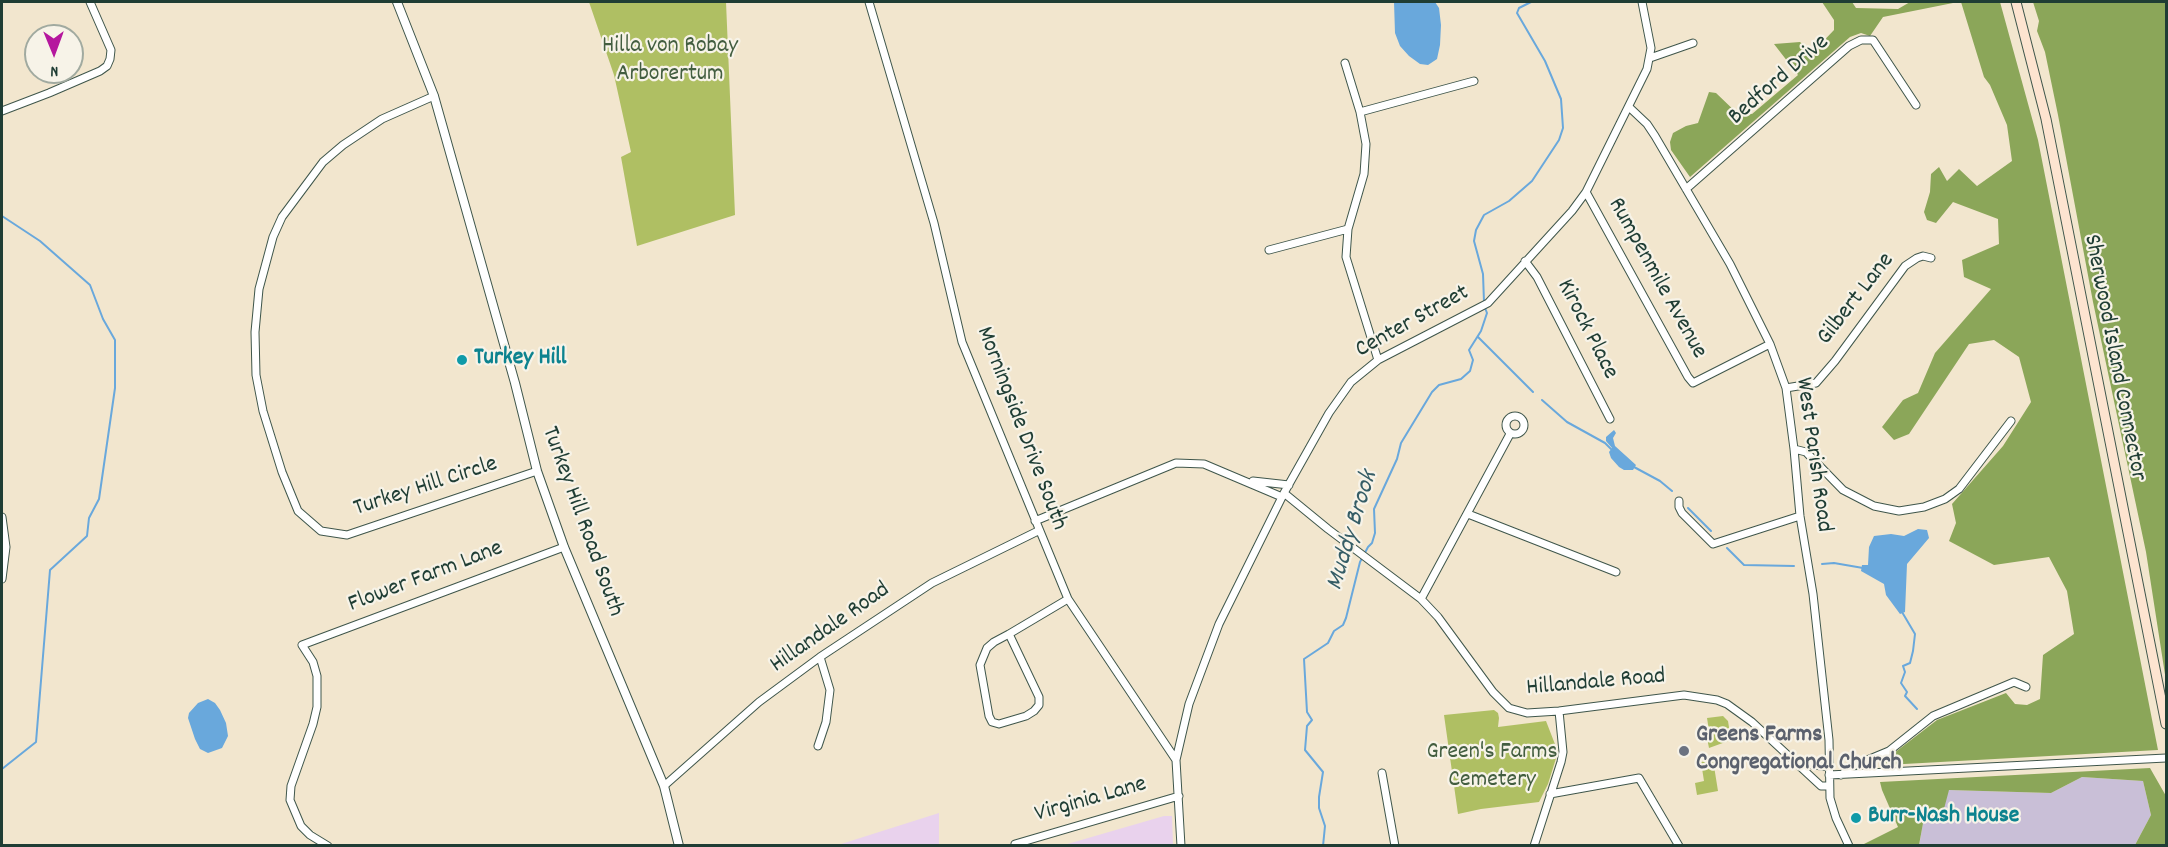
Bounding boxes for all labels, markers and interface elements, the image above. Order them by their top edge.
north arrow [24,24,84,84]
street label: Bedford Drive [1724,29,1836,133]
park label: Hilla von Robay Arborertum [602,34,738,90]
text: N [50,59,58,82]
street label: Rumpenmile Avenue [1600,194,1712,364]
street label: Sherwood Island Connector [2075,232,2151,484]
street label: Gilbert Lane [1812,248,1902,352]
street label: Kirock Place [1549,275,1623,385]
street label: Center Street [1351,280,1475,366]
street label: Morningside Drive South [968,323,1072,535]
place label: Turkey Hill [474,346,567,374]
marker: Turkey Hill [455,353,469,367]
street label: West Parish Road [1787,376,1837,534]
street label: Turkey Hill Road South [533,423,629,621]
street label: Turkey Hill Circle [351,451,501,525]
water label: Muddy Brook [1321,468,1387,594]
street label: Flower Farm Lane [345,535,507,621]
street label: Hillandale Road [766,577,896,681]
street label: Hillandale Road [1525,664,1667,704]
place label: Greens Farms Congregational Church [1696,723,1902,779]
park label: Green's Farms Cemetery [1426,740,1558,796]
marker: Greens Farms Congregational Church [1677,744,1691,758]
street label: Virginia Lane [1032,771,1150,831]
place label: Burr-Nash House [1868,804,2019,832]
marker: Burr-Nash House [1849,811,1863,825]

